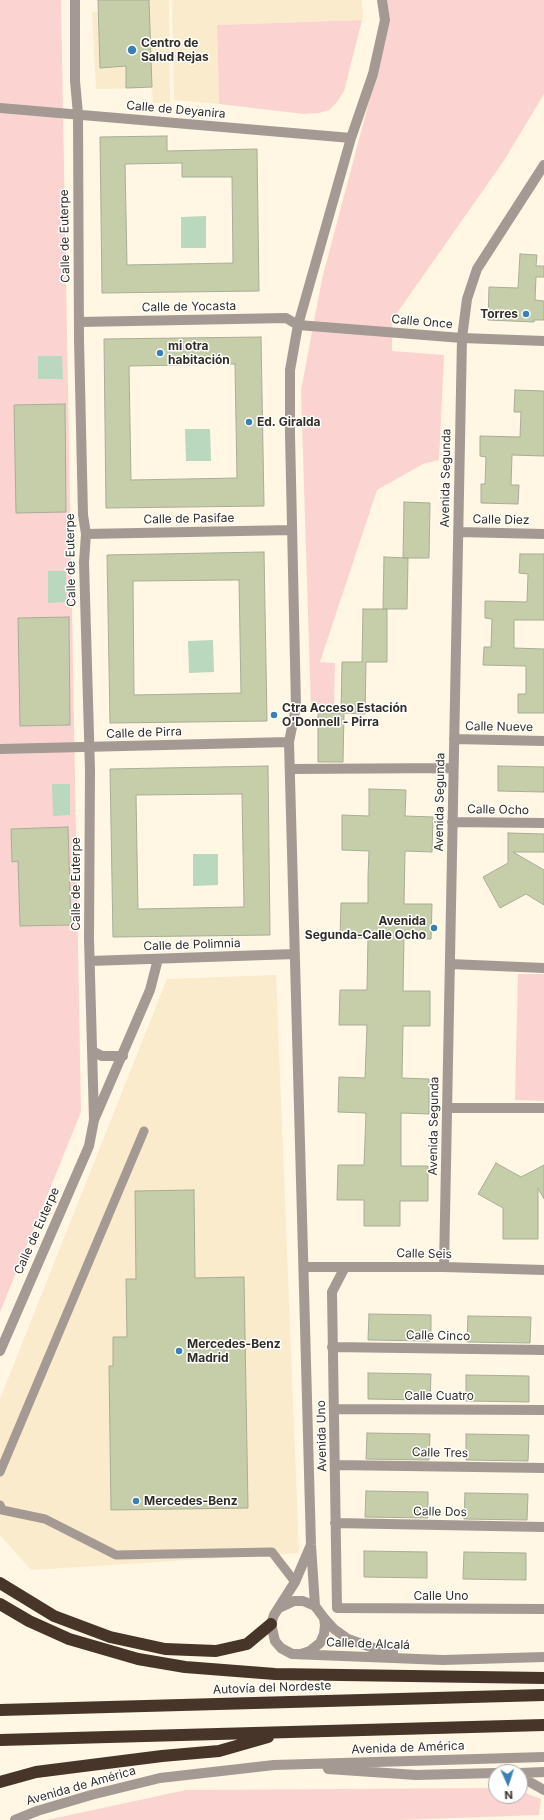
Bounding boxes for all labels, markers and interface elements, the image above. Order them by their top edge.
place label: Centro de Salud Rejas [141,36,209,64]
marker: Centro de Salud Rejas [126,44,138,56]
street label: Calle de Deyanira [126,98,226,122]
street label: Calle de Euterpe [57,189,73,283]
street label: Calle de Yocasta [142,299,236,315]
place label: Torres [480,307,518,321]
marker: Torres [521,309,531,319]
street label: Calle Once [391,312,453,332]
place label: mi otra habitación [168,339,230,367]
marker: mi otra habitación [155,348,165,358]
place label: Ed. Giralda [257,415,320,429]
marker: Ed. Giralda [244,417,254,427]
street label: Avenida Segunda [438,429,454,527]
street label: Calle de Pasifae [143,511,235,527]
street label: Calle Diez [473,512,529,528]
street label: Calle de Euterpe [63,513,79,607]
place label: Ctra Acceso Estación O'Donnell - Pirra [282,701,407,729]
marker: Ctra Acceso Estación O'Donnell - Pirra [269,710,279,720]
street label: Calle Nueve [465,719,533,735]
street label: Calle de Pirra [106,724,182,742]
street label: Avenida Segunda [432,753,448,851]
street label: Calle Ocho [467,802,529,818]
street label: Calle de Euterpe [69,837,83,931]
place label: Avenida Segunda-Calle Ocho [305,914,426,942]
marker: Avenida Segunda-Calle Ocho [429,923,439,933]
street label: Calle de Polimnia [143,936,241,954]
street label: Avenida Segunda [426,1077,442,1175]
street label: Calle de Euterpe [11,1185,63,1277]
street label: Calle Seis [396,1246,452,1262]
street label: Calle Cinco [406,1328,470,1344]
place label: Mercedes-Benz Madrid [187,1337,281,1365]
marker: Mercedes-Benz Madrid [174,1346,184,1356]
street label: Calle Cuatro [404,1389,474,1403]
street label: Avenida Uno [314,1400,330,1472]
street label: Calle Tres [412,1445,468,1461]
place label: Mercedes-Benz [144,1494,238,1508]
marker: Mercedes-Benz [131,1496,141,1506]
street label: Calle Dos [413,1504,467,1520]
street label: Calle Uno [414,1589,468,1603]
street label: Calle de Alcalá [326,1635,410,1653]
street label: Autovía del Nordeste [212,1679,332,1697]
street label: Avenida de América [351,1739,465,1757]
street label: Avenida de América [25,1763,137,1809]
north arrow [488,1764,528,1804]
text: N [504,1788,513,1802]

